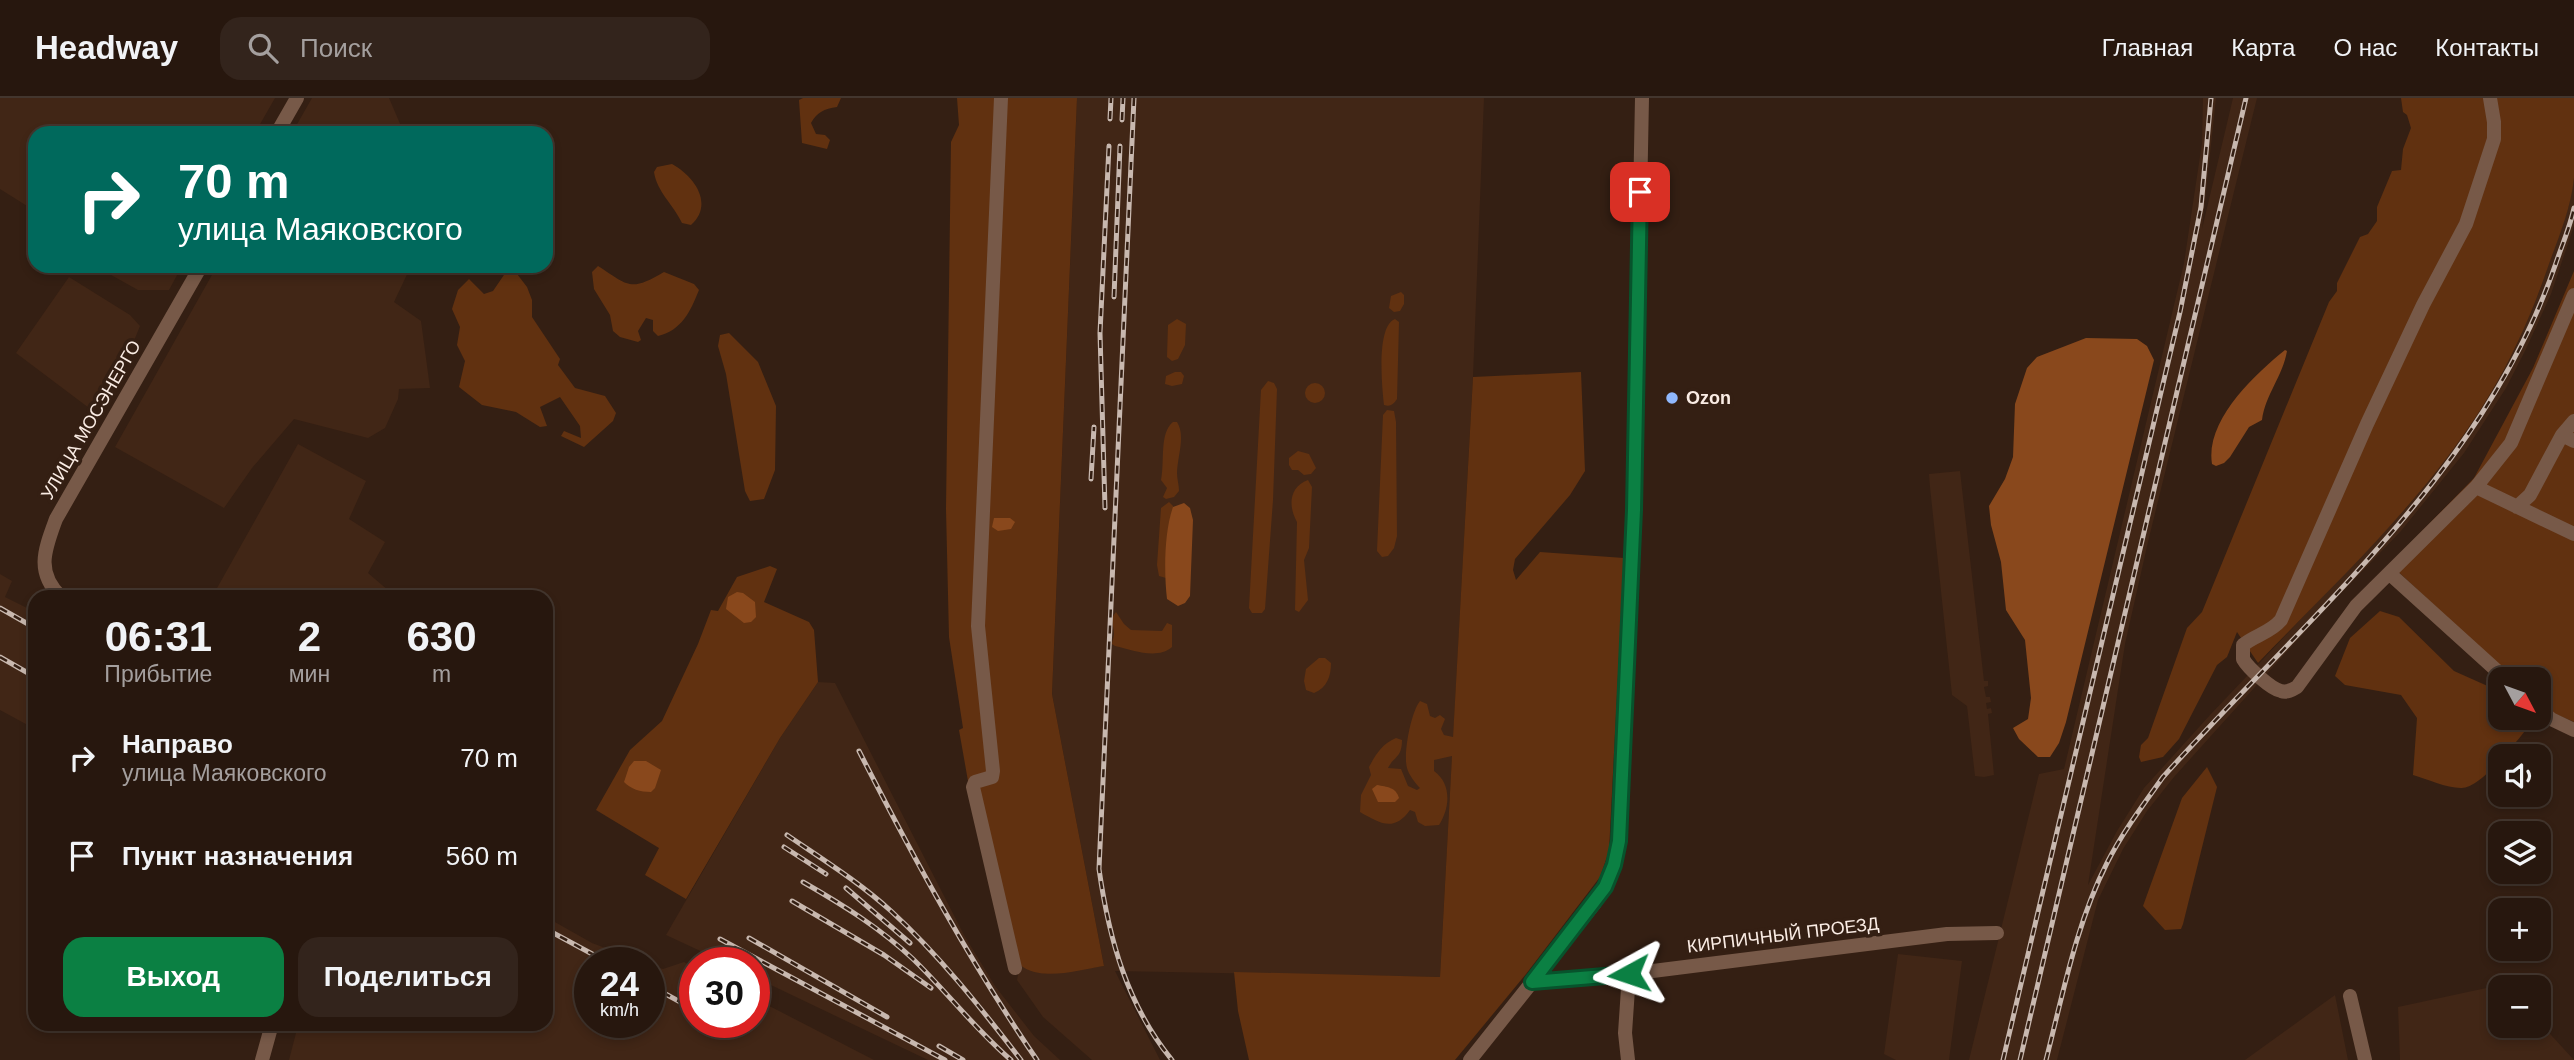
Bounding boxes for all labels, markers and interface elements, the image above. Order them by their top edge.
search box [220,17,710,80]
text: Headway [35,29,178,66]
icon: search [244,29,282,67]
text: Поиск [300,33,372,63]
text: Главная [2102,34,2193,61]
text: Карта [2231,34,2295,61]
text: О нас [2333,34,2397,61]
text: Контакты [2435,34,2539,61]
icon: right [63,154,154,245]
text: 70 m [178,154,290,208]
pin [1610,162,1670,222]
icon: arrive [1621,173,1659,211]
text: улица Маяковского [178,211,463,247]
street label: УЛИЦА МОСЭНЕРГО [37,337,145,503]
place label: Ozon [1686,388,1731,408]
marker: Ozon [1664,390,1680,406]
text: 06:31 [105,613,212,660]
text: 2 [298,613,321,660]
text: 630 [407,613,477,660]
text: Прибытие [104,661,212,687]
text: мин [289,661,330,687]
text: m [432,661,451,687]
north arrow [2488,667,2552,730]
map controls [2488,667,2551,1038]
text: Направо [122,729,233,759]
icon: right [63,739,101,777]
text: 70 m [460,743,518,773]
button: sound [2488,744,2551,807]
text: улица Маяковского [122,760,327,786]
button: layers [2488,821,2551,884]
icon: arrive [63,837,101,875]
text: Пункт назначения [122,841,353,871]
text: 560 m [446,841,518,871]
button: + [2488,898,2551,961]
street label: КИРПИЧНЫЙ ПРОЕЗД [1686,912,1880,957]
button: Выход [63,937,284,1017]
button: Поделиться [298,937,518,1017]
position arrow [1592,937,1666,1011]
speed limit sign: 30 [679,947,770,1038]
text: 24 [600,964,639,1003]
button: − [2488,975,2551,1038]
text: km/h [600,1000,639,1020]

